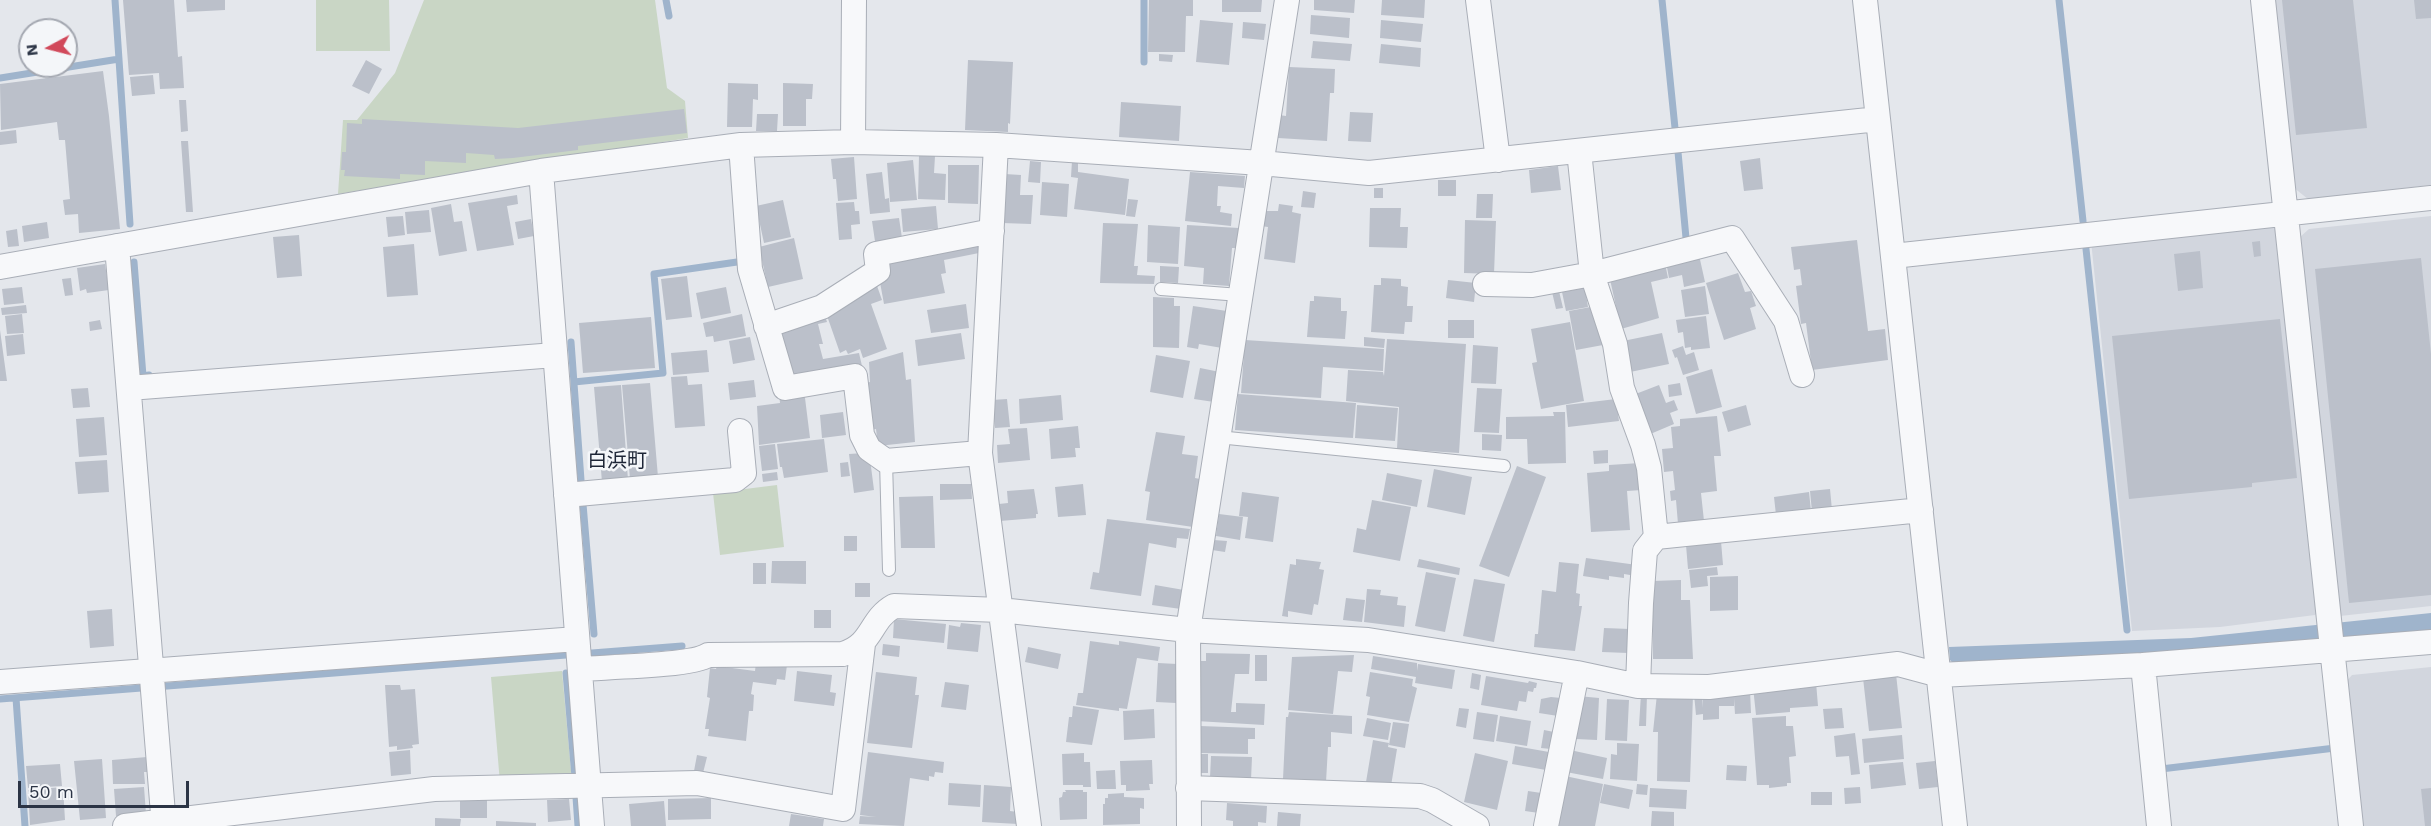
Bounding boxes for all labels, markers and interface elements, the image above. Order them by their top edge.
north arrow [18,18,78,78]
text: N [21,43,42,57]
district label: 白浜町 [587,449,647,473]
scale bar [21,769,192,807]
text: 50 m [29,781,74,802]

